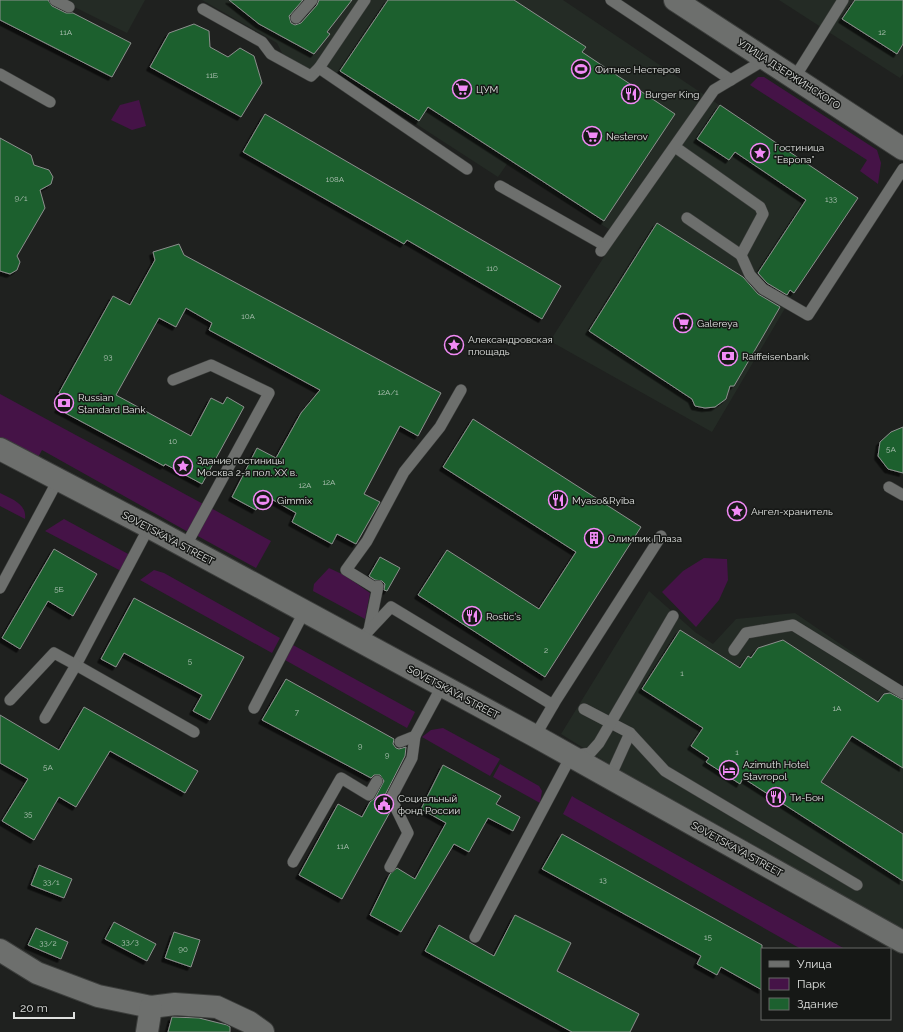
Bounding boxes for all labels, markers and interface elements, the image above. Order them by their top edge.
house number: 11А [60,27,73,37]
house number: 12 [878,27,886,37]
street label: УЛИЦА ДЗЕРЖИНСКОГО [736,37,843,112]
sports icon: Фитнес Нестеров [570,58,592,80]
place label: Фитнес Нестеров [595,64,680,75]
house number: 11Б [206,70,218,80]
supermarket icon: ЦУМ [451,78,473,100]
restaurant icon: Burger King [620,83,642,105]
place label: ЦУМ [476,84,498,95]
place label: Burger King [645,89,699,100]
supermarket icon: Nesterov [581,125,603,147]
place label: Nesterov [606,131,649,142]
place icon: Гостиница "Европа" [749,142,771,164]
place label: Гостиница "Европа" [774,142,824,165]
house number: 108А [326,174,345,184]
house number: 9/1 [15,193,28,203]
house number: 133 [825,194,837,204]
house number: 110 [486,263,498,273]
house number: 10А [241,311,255,321]
supermarket icon: Galereya [672,312,694,334]
place label: Galereya [697,318,738,329]
place icon: Александровская площадь [443,334,465,356]
place label: Александровская площадь [468,334,553,357]
bank icon: Raiffeisenbank [717,345,739,367]
place label: Raiffeisenbank [742,351,810,362]
house number: 93 [104,352,112,362]
house number: 12А/1 [377,387,399,397]
bank icon: Russian Standard Bank [53,392,75,414]
place label: Russian Standard Bank [78,392,146,415]
house number: 10 [169,436,177,446]
house number: 5А [886,444,896,454]
place icon: Здание гостиницы Москва 2-я пол. ХХ в. [172,455,194,477]
place label: Здание гостиницы Москва 2-я пол. ХХ в. [197,455,297,478]
house number: 12А [323,477,336,487]
house number: 12А [299,480,312,490]
sports icon: Gimmix [252,489,274,511]
restaurant icon: Myaso&Ryiba [547,489,569,511]
place label: Gimmix [277,495,312,506]
place label: Myaso&Ryiba [572,495,635,506]
place icon: Ангел-хранитель [726,500,748,522]
place label: Ангел-хранитель [751,506,833,517]
street label: SOVETSKAYA STREET [120,509,216,567]
building icon: Олимпик Плаза [583,527,605,549]
place label: Олимпик Плаза [608,533,682,544]
house number: 5Б [54,584,64,594]
restaurant icon: Rostic's [461,605,483,627]
place label: Rostic's [486,611,521,622]
house number: 2 [544,645,548,655]
house number: 5 [188,656,193,666]
street label: SOVETSKAYA STREET [405,663,501,721]
house number: 1 [680,668,684,678]
house number: 1А [833,703,842,713]
house number: 7 [295,707,300,717]
house number: 9 [358,741,363,751]
house number: 1 [735,747,739,757]
house number: 9 [385,750,390,760]
hotel icon: Azimuth Hotel Stavropol [718,759,740,781]
place label: Azimuth Hotel Stavropol [743,759,809,782]
house number: 5А [43,762,53,772]
restaurant icon: Ти-Бон [765,786,787,808]
place label: Ти-Бон [790,792,824,803]
public building icon: Социальный фонд России [373,793,395,815]
place label: Социальный фонд России [398,793,460,816]
house number: 35 [24,809,33,819]
street label: SOVETSKAYA STREET [690,819,784,879]
house number: 11А [337,841,350,851]
house number: 13 [599,875,607,885]
house number: 33/1 [43,877,60,887]
house number: 15 [704,932,713,942]
house number: 33/3 [121,937,139,947]
house number: 33/2 [39,938,57,948]
house number: 90 [178,944,188,954]
legend [761,948,891,1020]
text: Улица [797,957,832,971]
text: Парк [797,977,826,991]
scale bar [14,994,74,1020]
text: Здание [797,997,838,1011]
text: 20 m [20,1001,48,1015]

